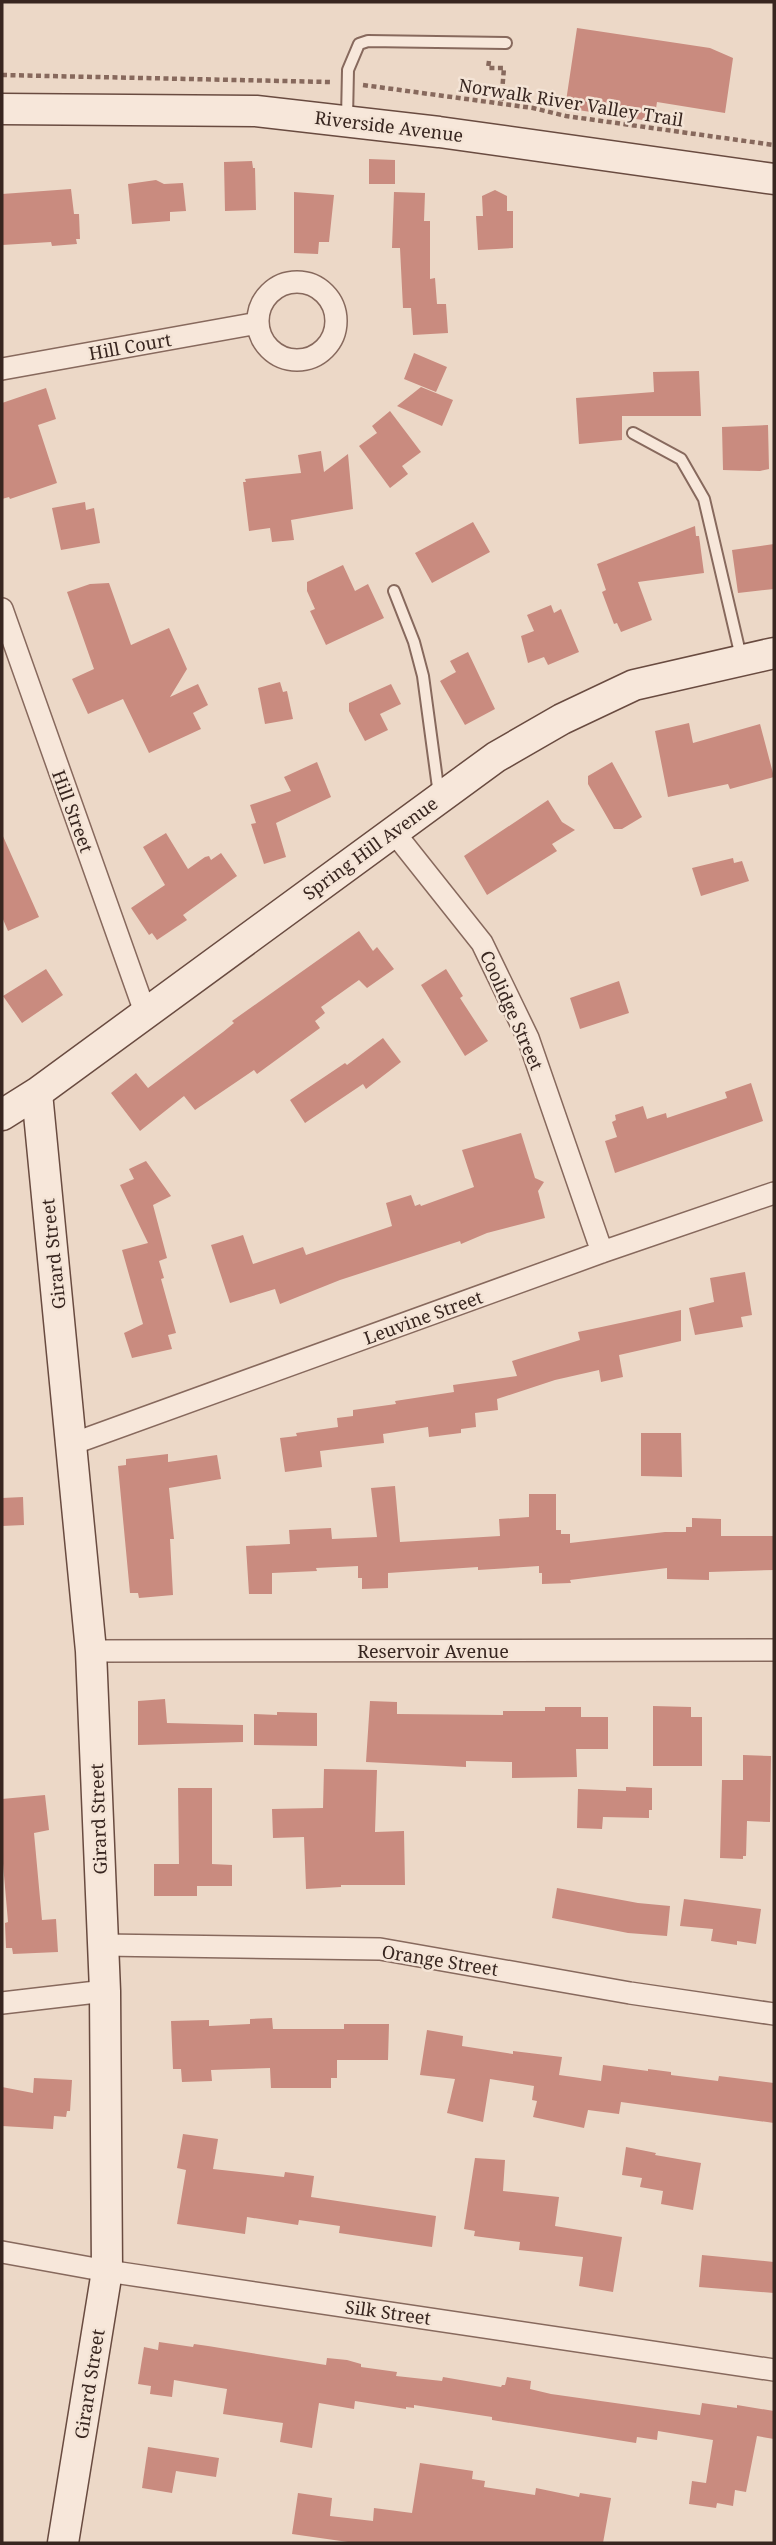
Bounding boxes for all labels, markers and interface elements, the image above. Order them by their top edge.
street label: Norwalk River Valley Trail [457,72,686,132]
street label: Riverside Avenue [313,105,465,147]
street label: Hill Court [87,327,173,365]
street label: Hill Street [47,766,99,856]
street label: Spring Hill Avenue [298,791,442,905]
street label: Coolidge Street [475,946,549,1074]
street label: Girard Street [35,1197,71,1311]
street label: Leuvine Street [360,1284,486,1350]
street label: Reservoir Avenue [357,1639,509,1663]
street label: Girard Street [84,1763,112,1875]
street label: Orange Street [380,1939,500,1981]
street label: Silk Street [343,2294,433,2330]
street label: Girard Street [68,2327,110,2441]

